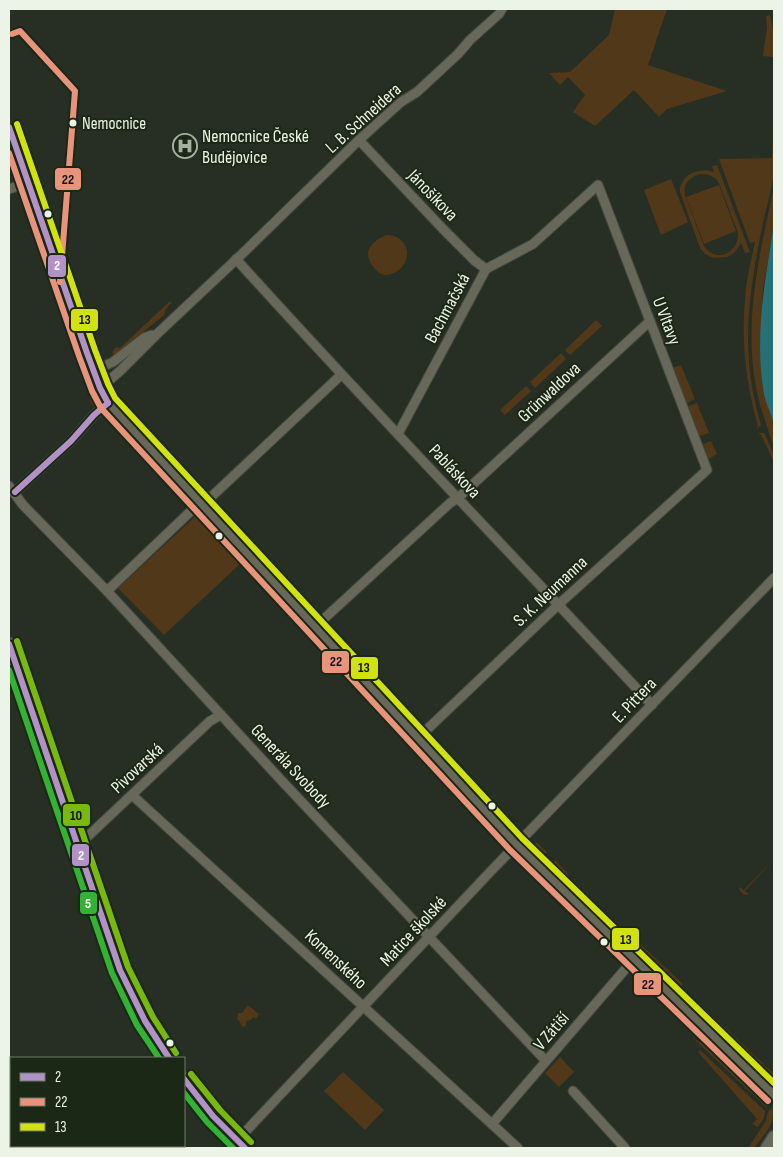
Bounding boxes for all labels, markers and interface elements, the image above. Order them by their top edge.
street label: L. B. Schneidera [321,79,405,158]
place label: Nemocnice [82,114,146,134]
marker: Nemocnice [68,118,78,128]
place label: Nemocnice České Budějovice [202,126,309,168]
hospital icon: Nemocnice České Budějovice [172,133,198,159]
street label: Jánošíkova [402,165,462,225]
line badge: 22 [54,167,82,191]
text: 22 [62,171,74,188]
unlabelled marker [43,209,53,219]
line badge: 2 [47,254,67,278]
text: 2 [54,257,60,274]
street label: Bachmačská [420,270,475,347]
street label: U Vltavy [648,294,685,348]
line badge: 13 [70,308,99,332]
text: 13 [79,311,91,328]
street label: Grünwaldova [514,358,585,427]
street label: Pabláskova [424,440,485,503]
unlabelled marker [214,531,224,541]
street label: S. K. Neumanna [509,552,592,631]
line badge: 22 [321,650,350,674]
text: 22 [330,653,342,670]
line badge: 13 [350,656,379,680]
text: 13 [358,659,370,676]
street label: E. Pittera [608,673,661,727]
street label: Generála Svobody [246,720,335,813]
street label: Pivovarská [107,739,168,798]
unlabelled marker [487,801,497,811]
line badge: 10 [62,803,91,827]
text: 10 [70,807,82,824]
line badge: 2 [71,843,90,867]
text: 2 [78,847,84,864]
line badge: 5 [79,891,98,915]
street label: Matice školské [376,892,451,971]
text: 5 [85,895,91,912]
street label: Komenského [300,925,371,993]
line badge: 13 [611,927,640,951]
text: 13 [620,931,632,948]
unlabelled marker [599,937,609,947]
line badge: 22 [633,972,662,996]
text: 22 [642,976,654,993]
street label: V Zátiší [529,1007,574,1055]
unlabelled marker [165,1038,175,1048]
legend [10,1057,185,1147]
text: 2 [55,1068,61,1087]
text: 22 [55,1093,67,1112]
text: 13 [55,1118,67,1137]

